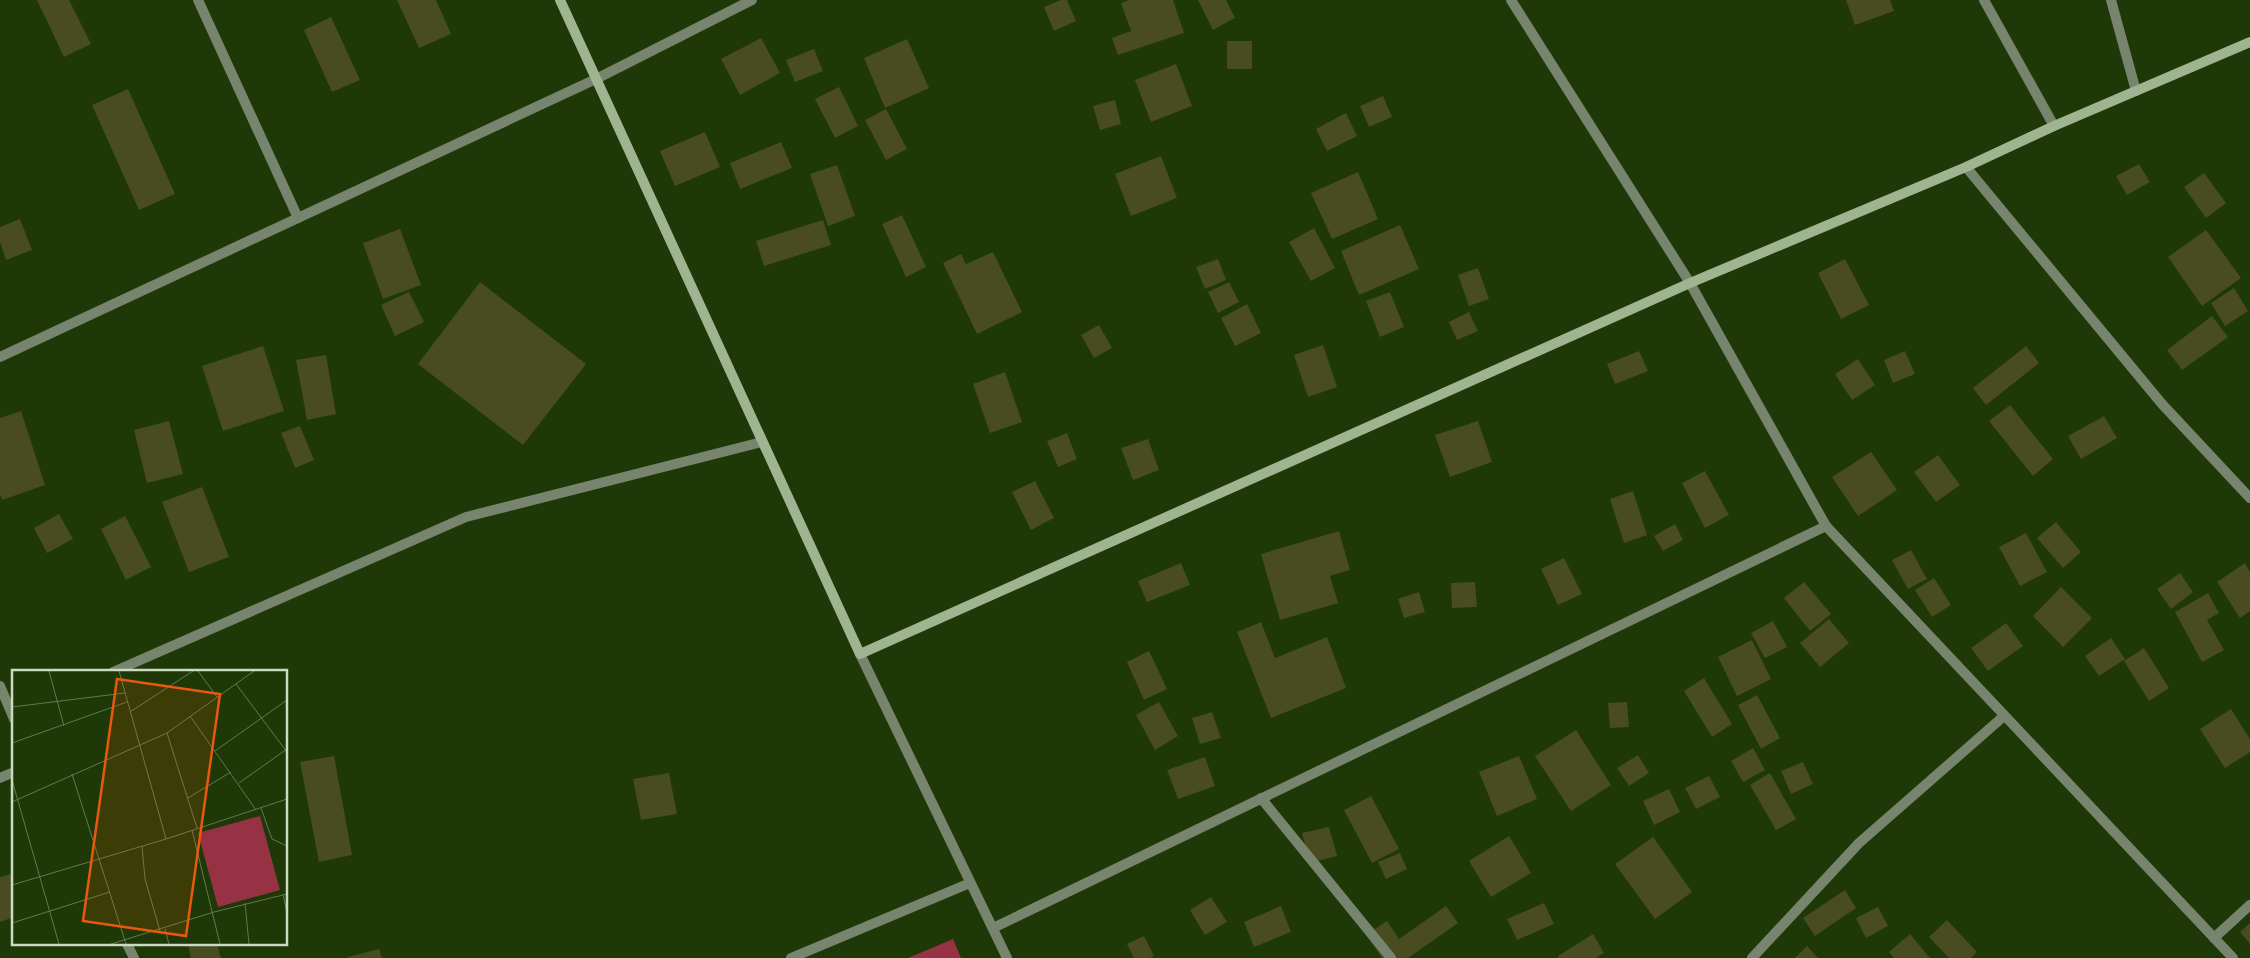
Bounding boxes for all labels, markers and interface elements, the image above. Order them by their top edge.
inset map [12,670,288,946]

